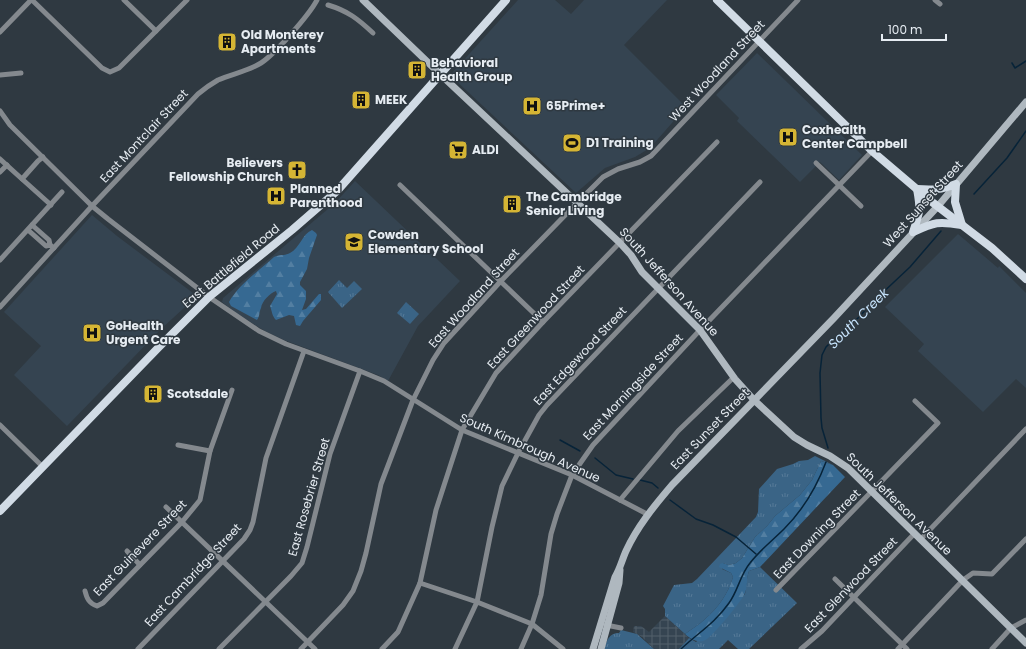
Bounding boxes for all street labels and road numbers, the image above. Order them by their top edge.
street label: West Woodland Street [665,16,768,125]
street label: East Montclair Street [96,85,192,186]
street label: West Sunset Street [879,156,966,251]
street label: East Battlefield Road [178,220,283,312]
street label: South Jefferson Avenue [616,224,723,340]
street label: East Woodland Street [424,244,523,351]
street label: East Greenwood Street [483,261,588,372]
street label: East Edgewood Street [529,302,630,409]
street label: East Morningside Street [579,330,687,444]
street label: East Sunset Street [666,384,753,473]
street label: South Kimbrough Avenue [457,409,603,486]
street label: East Rosebrier Street [283,436,334,558]
street label: South Jefferson Avenue [843,448,956,559]
street label: East Downing Street [769,485,864,582]
street label: East Guinevere Street [89,496,190,599]
street label: East Cambridge Street [140,519,245,630]
street label: East Glenwood Street [800,533,901,636]

